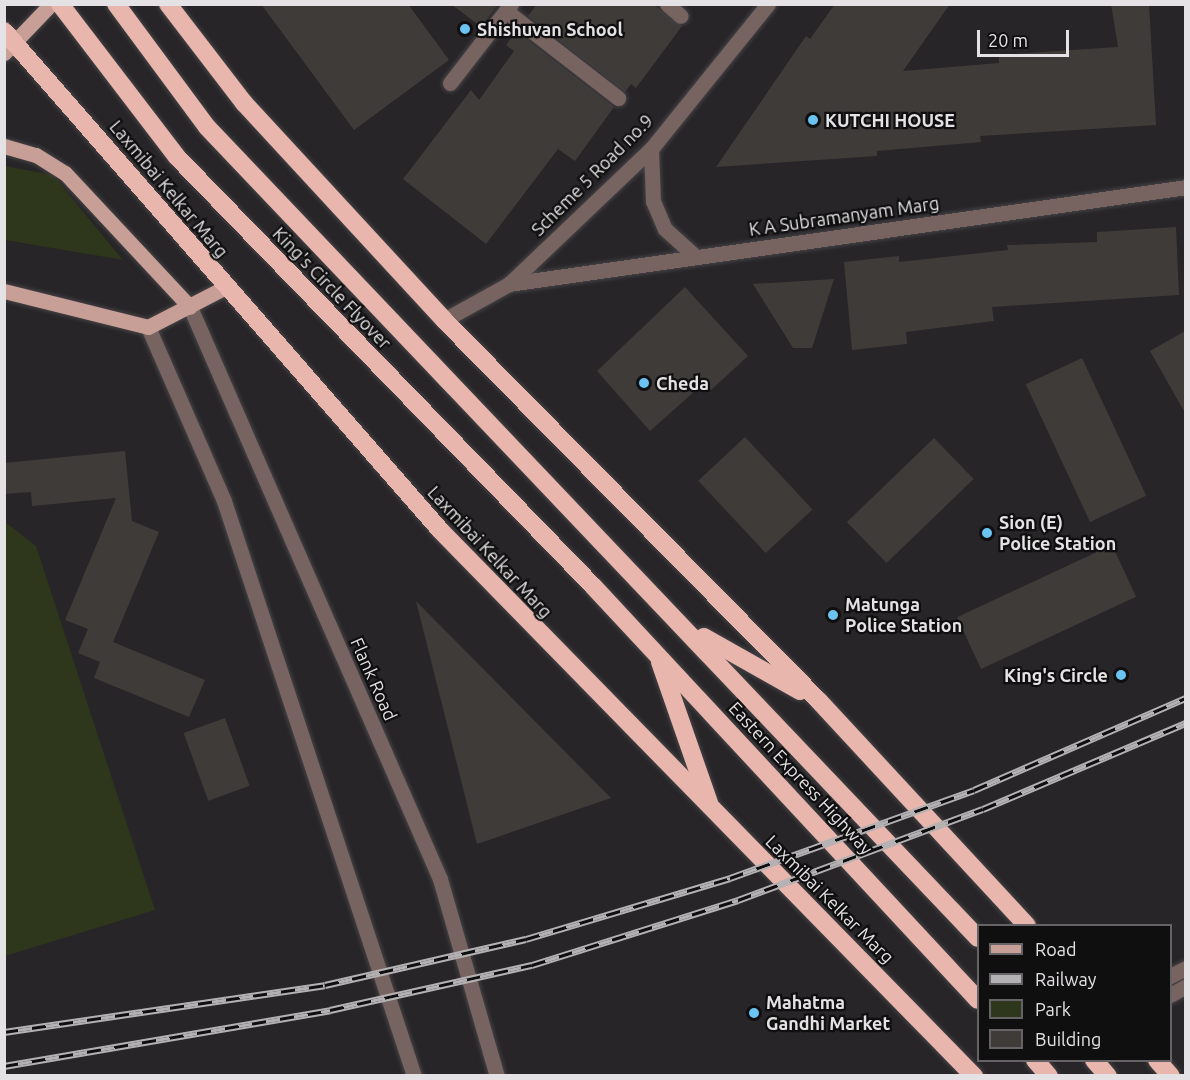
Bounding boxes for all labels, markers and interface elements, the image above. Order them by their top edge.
place label: Shishuvan School [477,18,623,40]
scale bar [980,18,1072,56]
marker: Shishuvan School [458,22,472,36]
text: 20 m [988,30,1028,50]
place label: KUTCHI HOUSE [825,109,955,131]
street label: Scheme 5 Road no.9 [527,110,657,240]
marker: KUTCHI HOUSE [806,113,820,127]
street label: Laxmibai Kelkar Marg [105,116,233,262]
street label: K A Subramanyam Marg [748,192,940,240]
street label: King's Circle Flyover [268,223,396,353]
place label: Cheda [656,372,709,394]
marker: Cheda [637,376,651,390]
street label: Laxmibai Kelkar Marg [423,482,557,622]
place label: Sion (E) Police Station [999,512,1116,554]
marker: Sion (E) Police Station [980,526,994,540]
place label: Matunga Police Station [845,594,962,636]
marker: Matunga Police Station [826,608,840,622]
street label: Flank Road [346,634,402,724]
place label: King's Circle [1004,664,1108,686]
marker: King's Circle [1112,666,1130,684]
street label: Eastern Express Highway [725,697,877,859]
street label: Laxmibai Kelkar Marg [761,830,899,968]
legend [977,924,1172,1062]
text: Road [1035,939,1077,959]
text: Railway [1035,969,1096,989]
place label: Mahatma Gandhi Market [766,992,890,1034]
text: Park [1035,999,1071,1019]
marker: Mahatma Gandhi Market [747,1006,761,1020]
text: Building [1035,1029,1101,1049]

